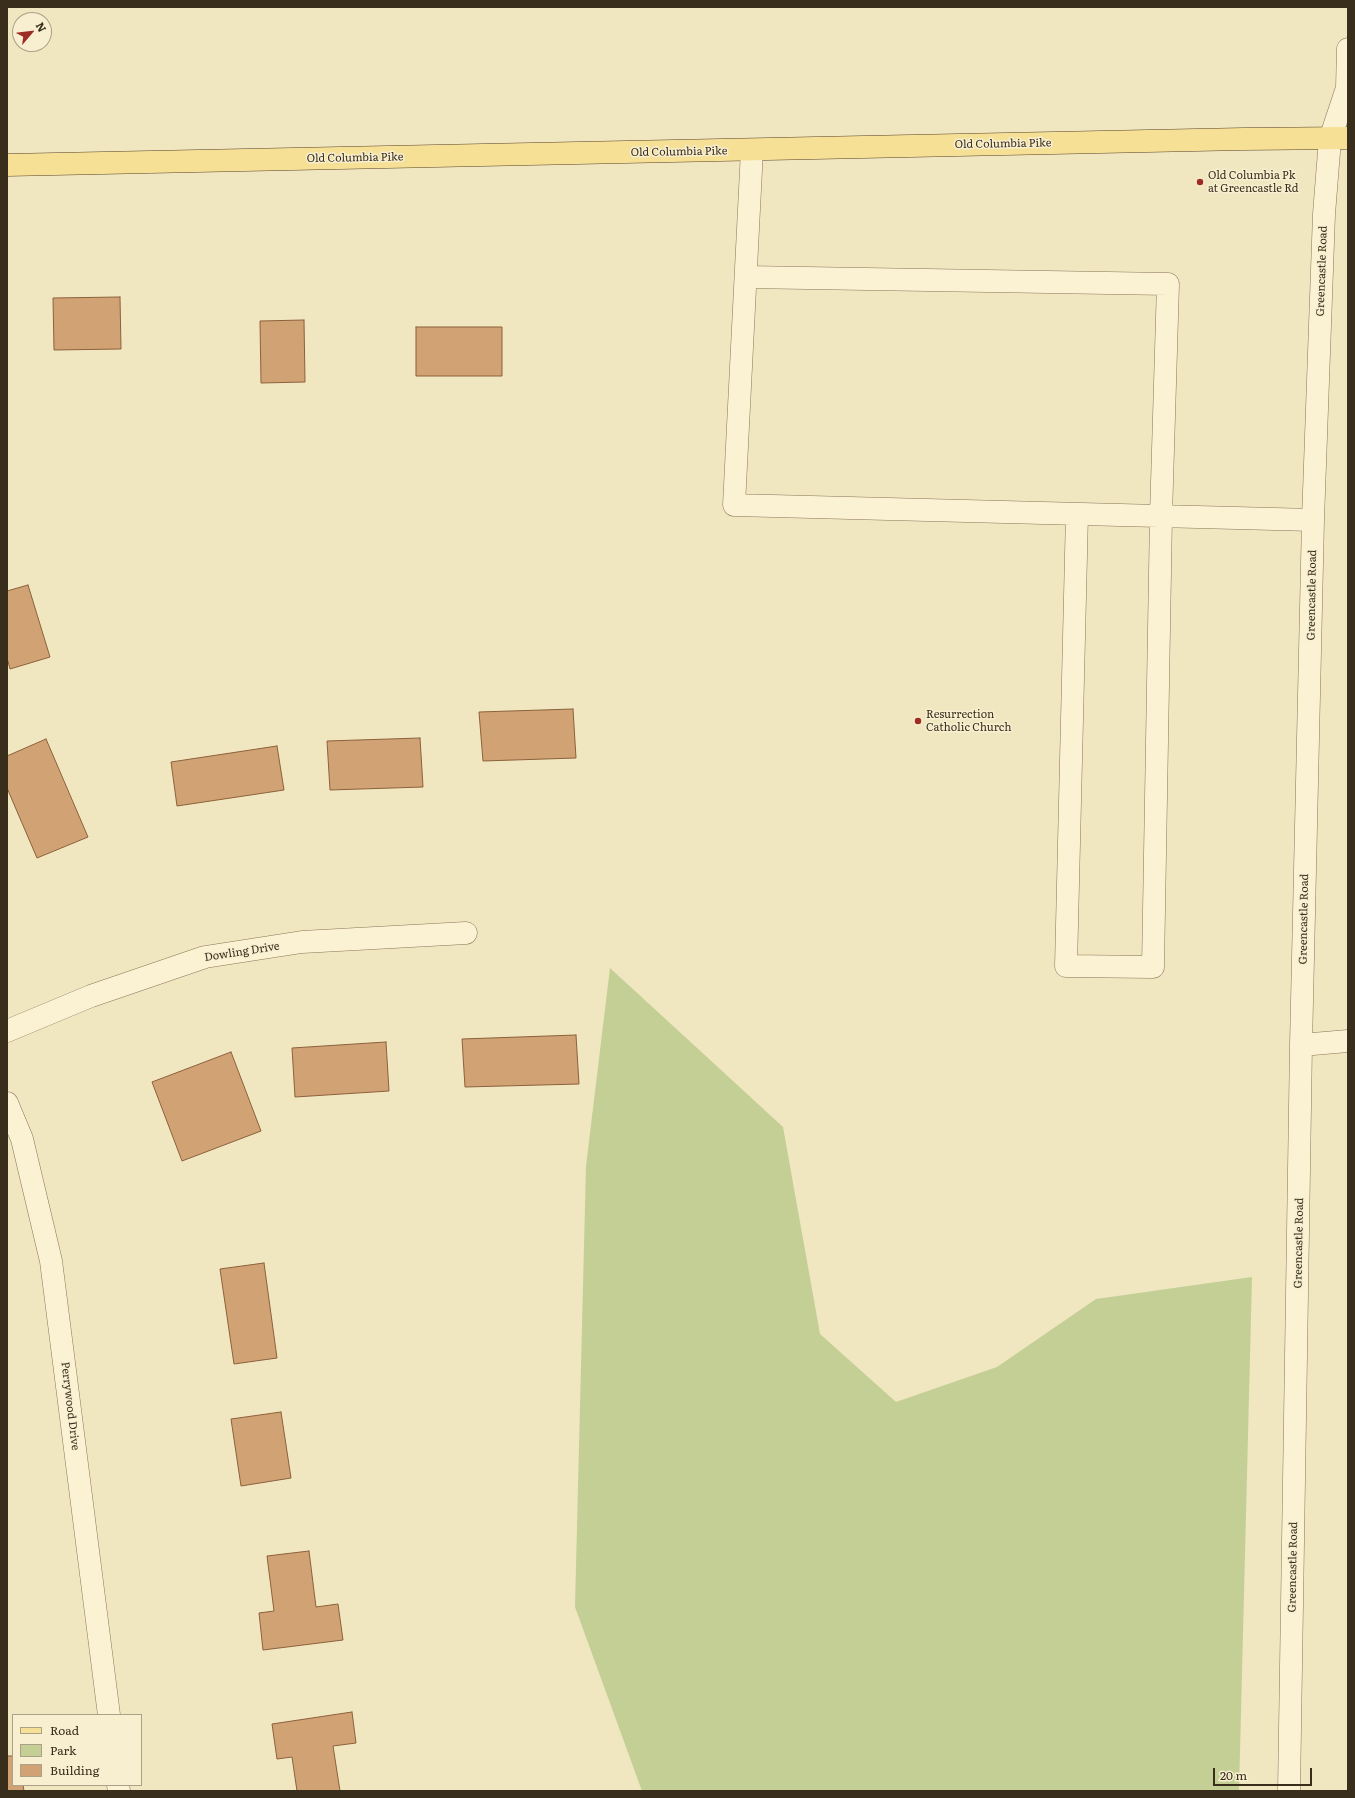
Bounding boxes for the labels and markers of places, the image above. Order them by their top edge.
place label: Old Columbia Pk at Greencastle Rd [1208,169,1299,195]
marker: Old Columbia Pk at Greencastle Rd [1195,177,1205,187]
place label: Resurrection Catholic Church [926,708,1012,734]
marker: Resurrection Catholic Church [913,716,923,726]

